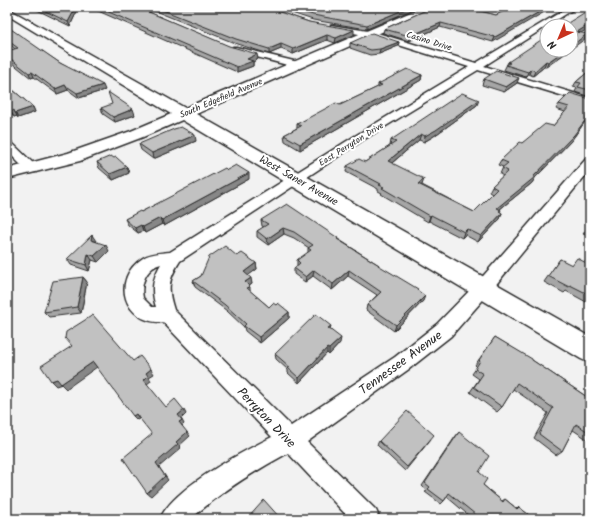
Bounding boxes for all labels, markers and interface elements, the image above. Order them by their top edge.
north arrow [539,18,579,58]
street label: Casino Drive [404,27,453,56]
text: N [544,36,562,53]
street label: South Edgefield Avenue [177,74,265,123]
street label: East Perryton Drive [316,118,387,170]
street label: West Saner Avenue [255,151,342,211]
street label: Tennessee Avenue [355,326,447,401]
street label: Perryton Drive [231,383,301,453]

